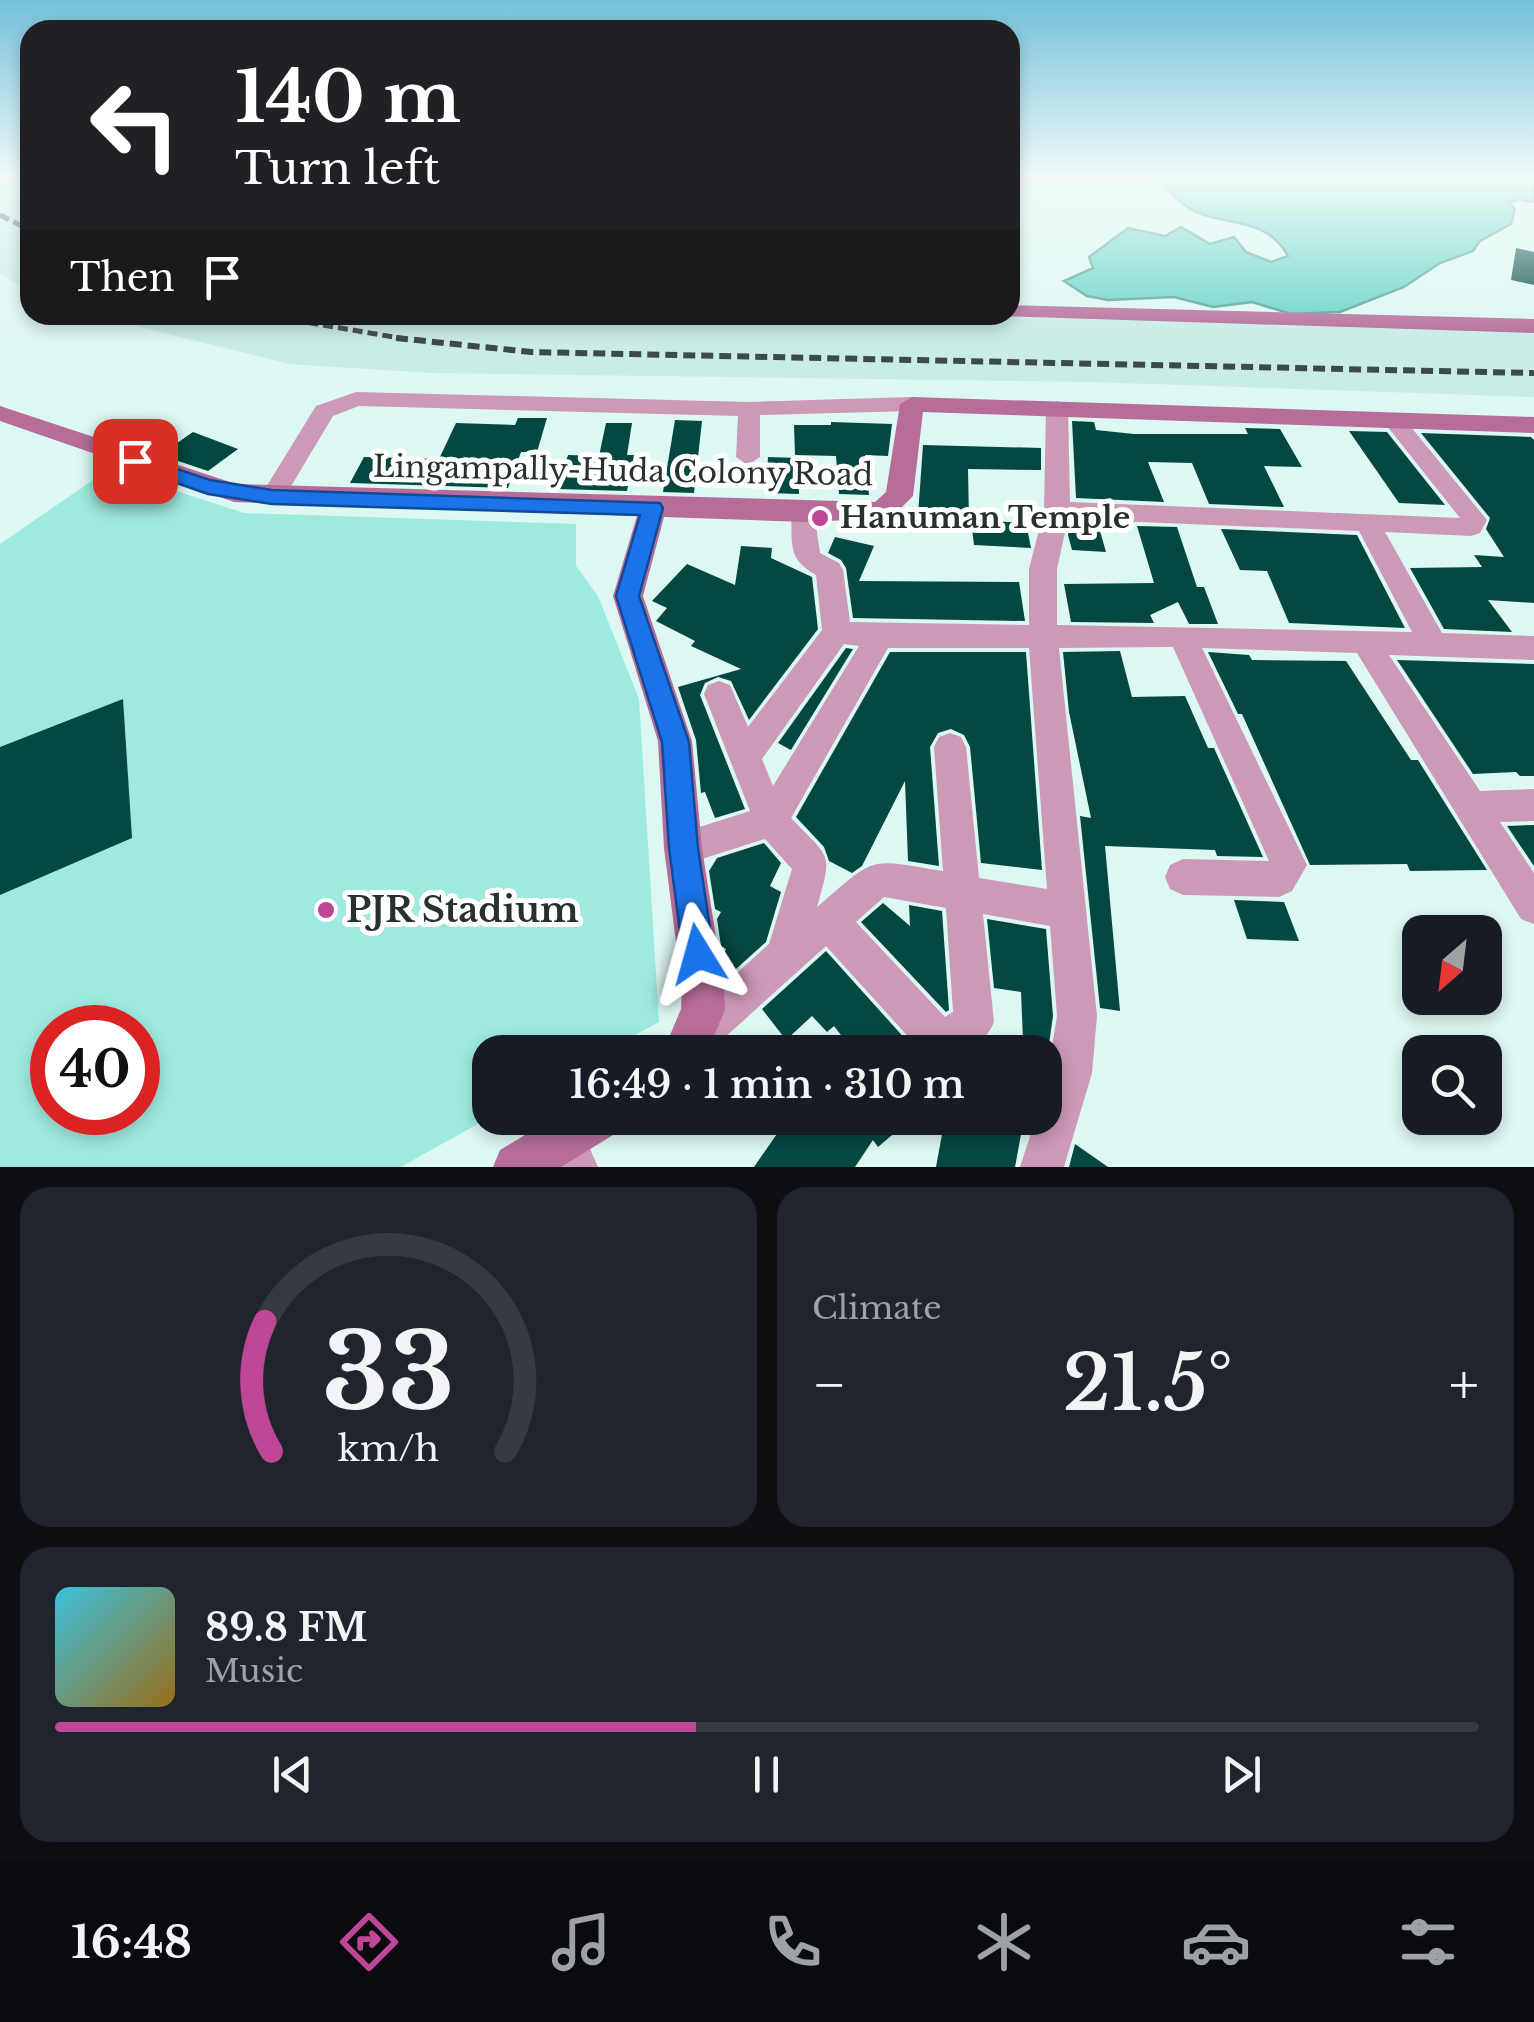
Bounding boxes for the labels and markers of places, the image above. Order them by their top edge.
pin [93,419,178,504]
place label: Hanuman Temple [840,499,1130,536]
marker: Hanuman Temple [809,507,831,529]
place label: PJR Stadium [346,888,579,931]
marker: PJR Stadium [315,899,337,921]

